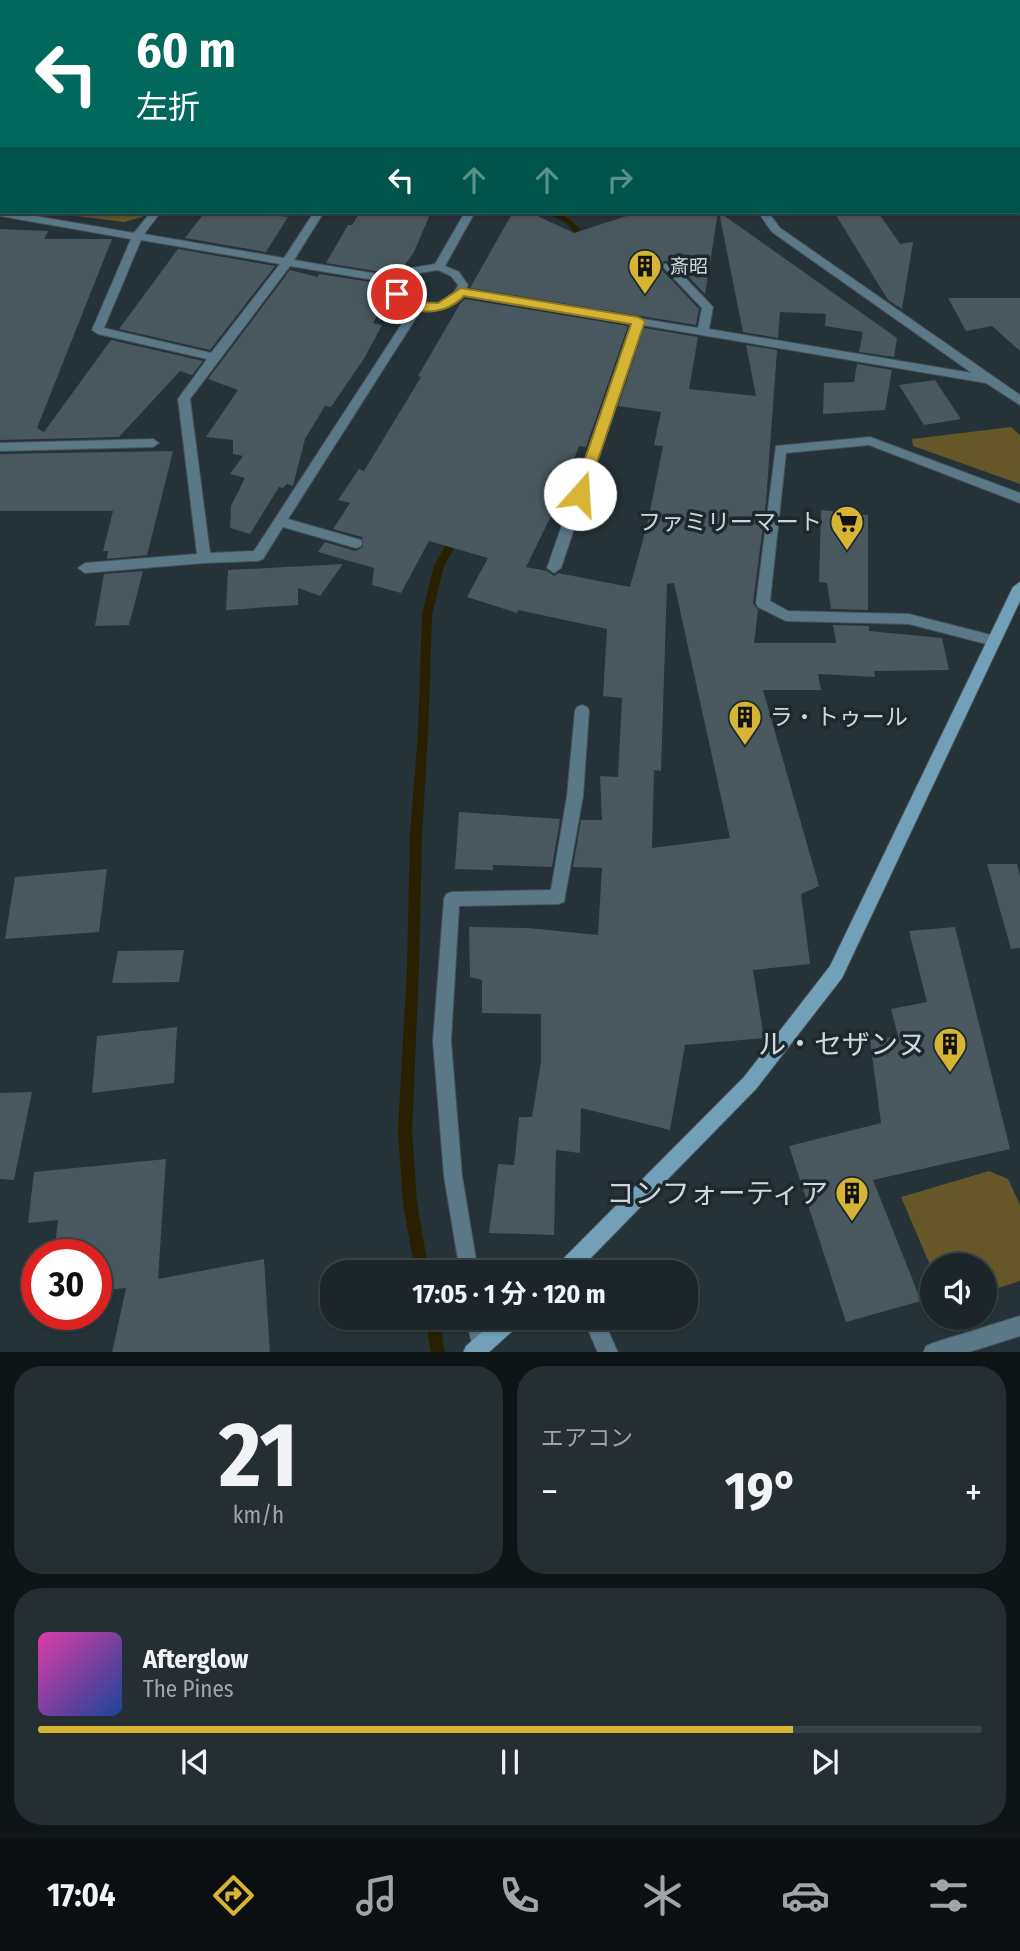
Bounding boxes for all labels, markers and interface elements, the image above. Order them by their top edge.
text: 60 m [136,21,236,80]
icon: left [21,28,112,119]
text: 左折 [136,88,200,126]
icon: left [382,161,420,199]
icon: ahead [455,161,493,199]
icon: ahead [528,161,566,199]
icon: right [601,161,639,199]
building icon: 斎昭 [626,247,664,296]
place label: 斎昭 [670,255,708,278]
pin [367,264,427,324]
icon: arrive [378,275,416,313]
position arrow [543,457,617,531]
supermarket icon: ファミリーマート [828,503,866,552]
place label: ファミリーマート [638,508,822,536]
building icon: ラ・トゥール [726,698,764,747]
place label: ラ・トゥール [770,703,908,731]
building icon: ル・セザンヌ [931,1025,969,1074]
place label: ル・セザンヌ [758,1028,926,1061]
building icon: コンフォーティア [833,1174,871,1223]
place label: コンフォーティア [607,1177,828,1210]
speed limit sign: 30 [21,1239,112,1330]
map controls [920,1253,997,1330]
button: sound [920,1253,997,1330]
text: 17:05 · 1 分 · 120 m [412,1279,606,1310]
text: 21 [219,1401,298,1510]
text: エアコン [541,1424,633,1452]
text: 19° [725,1460,798,1523]
text: − [541,1469,558,1515]
text: + [965,1469,982,1515]
text: km/h [233,1501,284,1529]
text: Afterglow [143,1644,248,1675]
text: The Pines [143,1675,234,1703]
icon: previous [176,1743,214,1781]
icon: pause [491,1743,529,1781]
icon: next [806,1743,844,1781]
icon: directions [209,1871,258,1920]
icon: music [352,1871,401,1920]
icon: phone [495,1871,544,1920]
icon: climate [638,1871,687,1920]
icon: car [781,1871,830,1920]
icon: filters [924,1871,973,1920]
text: 17:04 [47,1876,115,1914]

